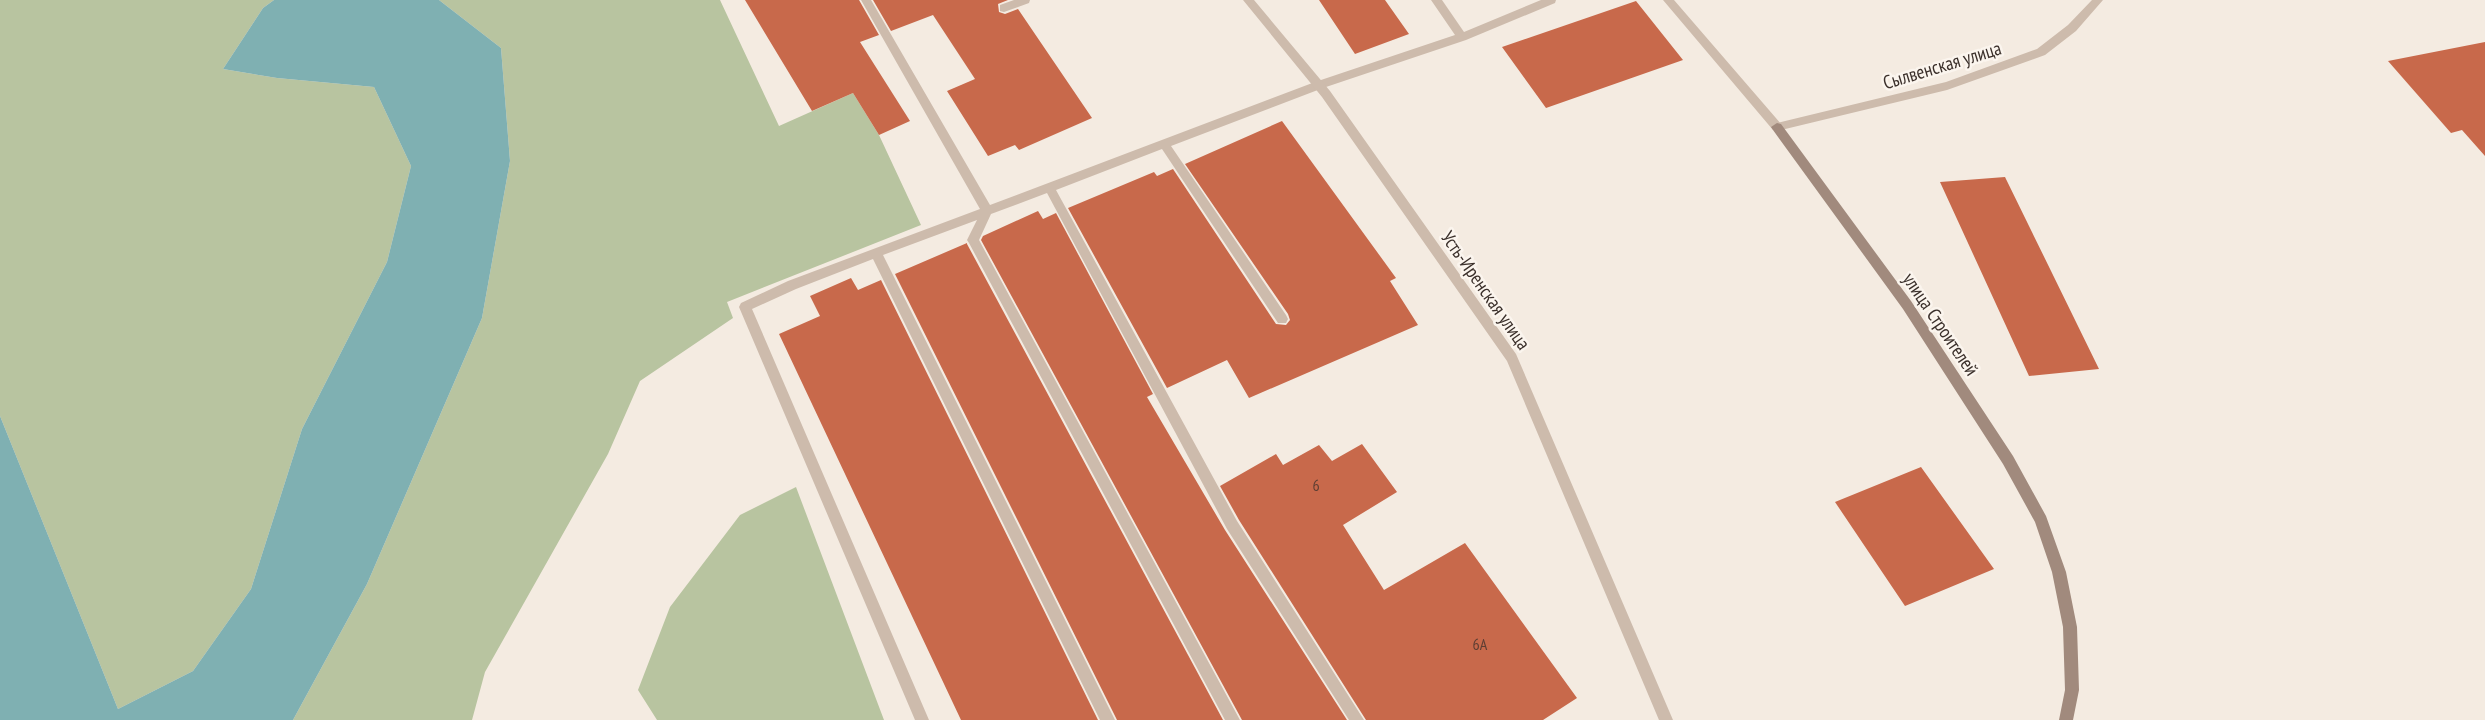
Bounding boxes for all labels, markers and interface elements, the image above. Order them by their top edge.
street label: Сылвенская улица [1880,36,2004,94]
street label: Усть-Иренская улица [1436,226,1536,354]
street label: улица Строителей [1898,268,1984,380]
house number: 6 [1312,475,1320,495]
house number: 6А [1473,634,1488,654]

